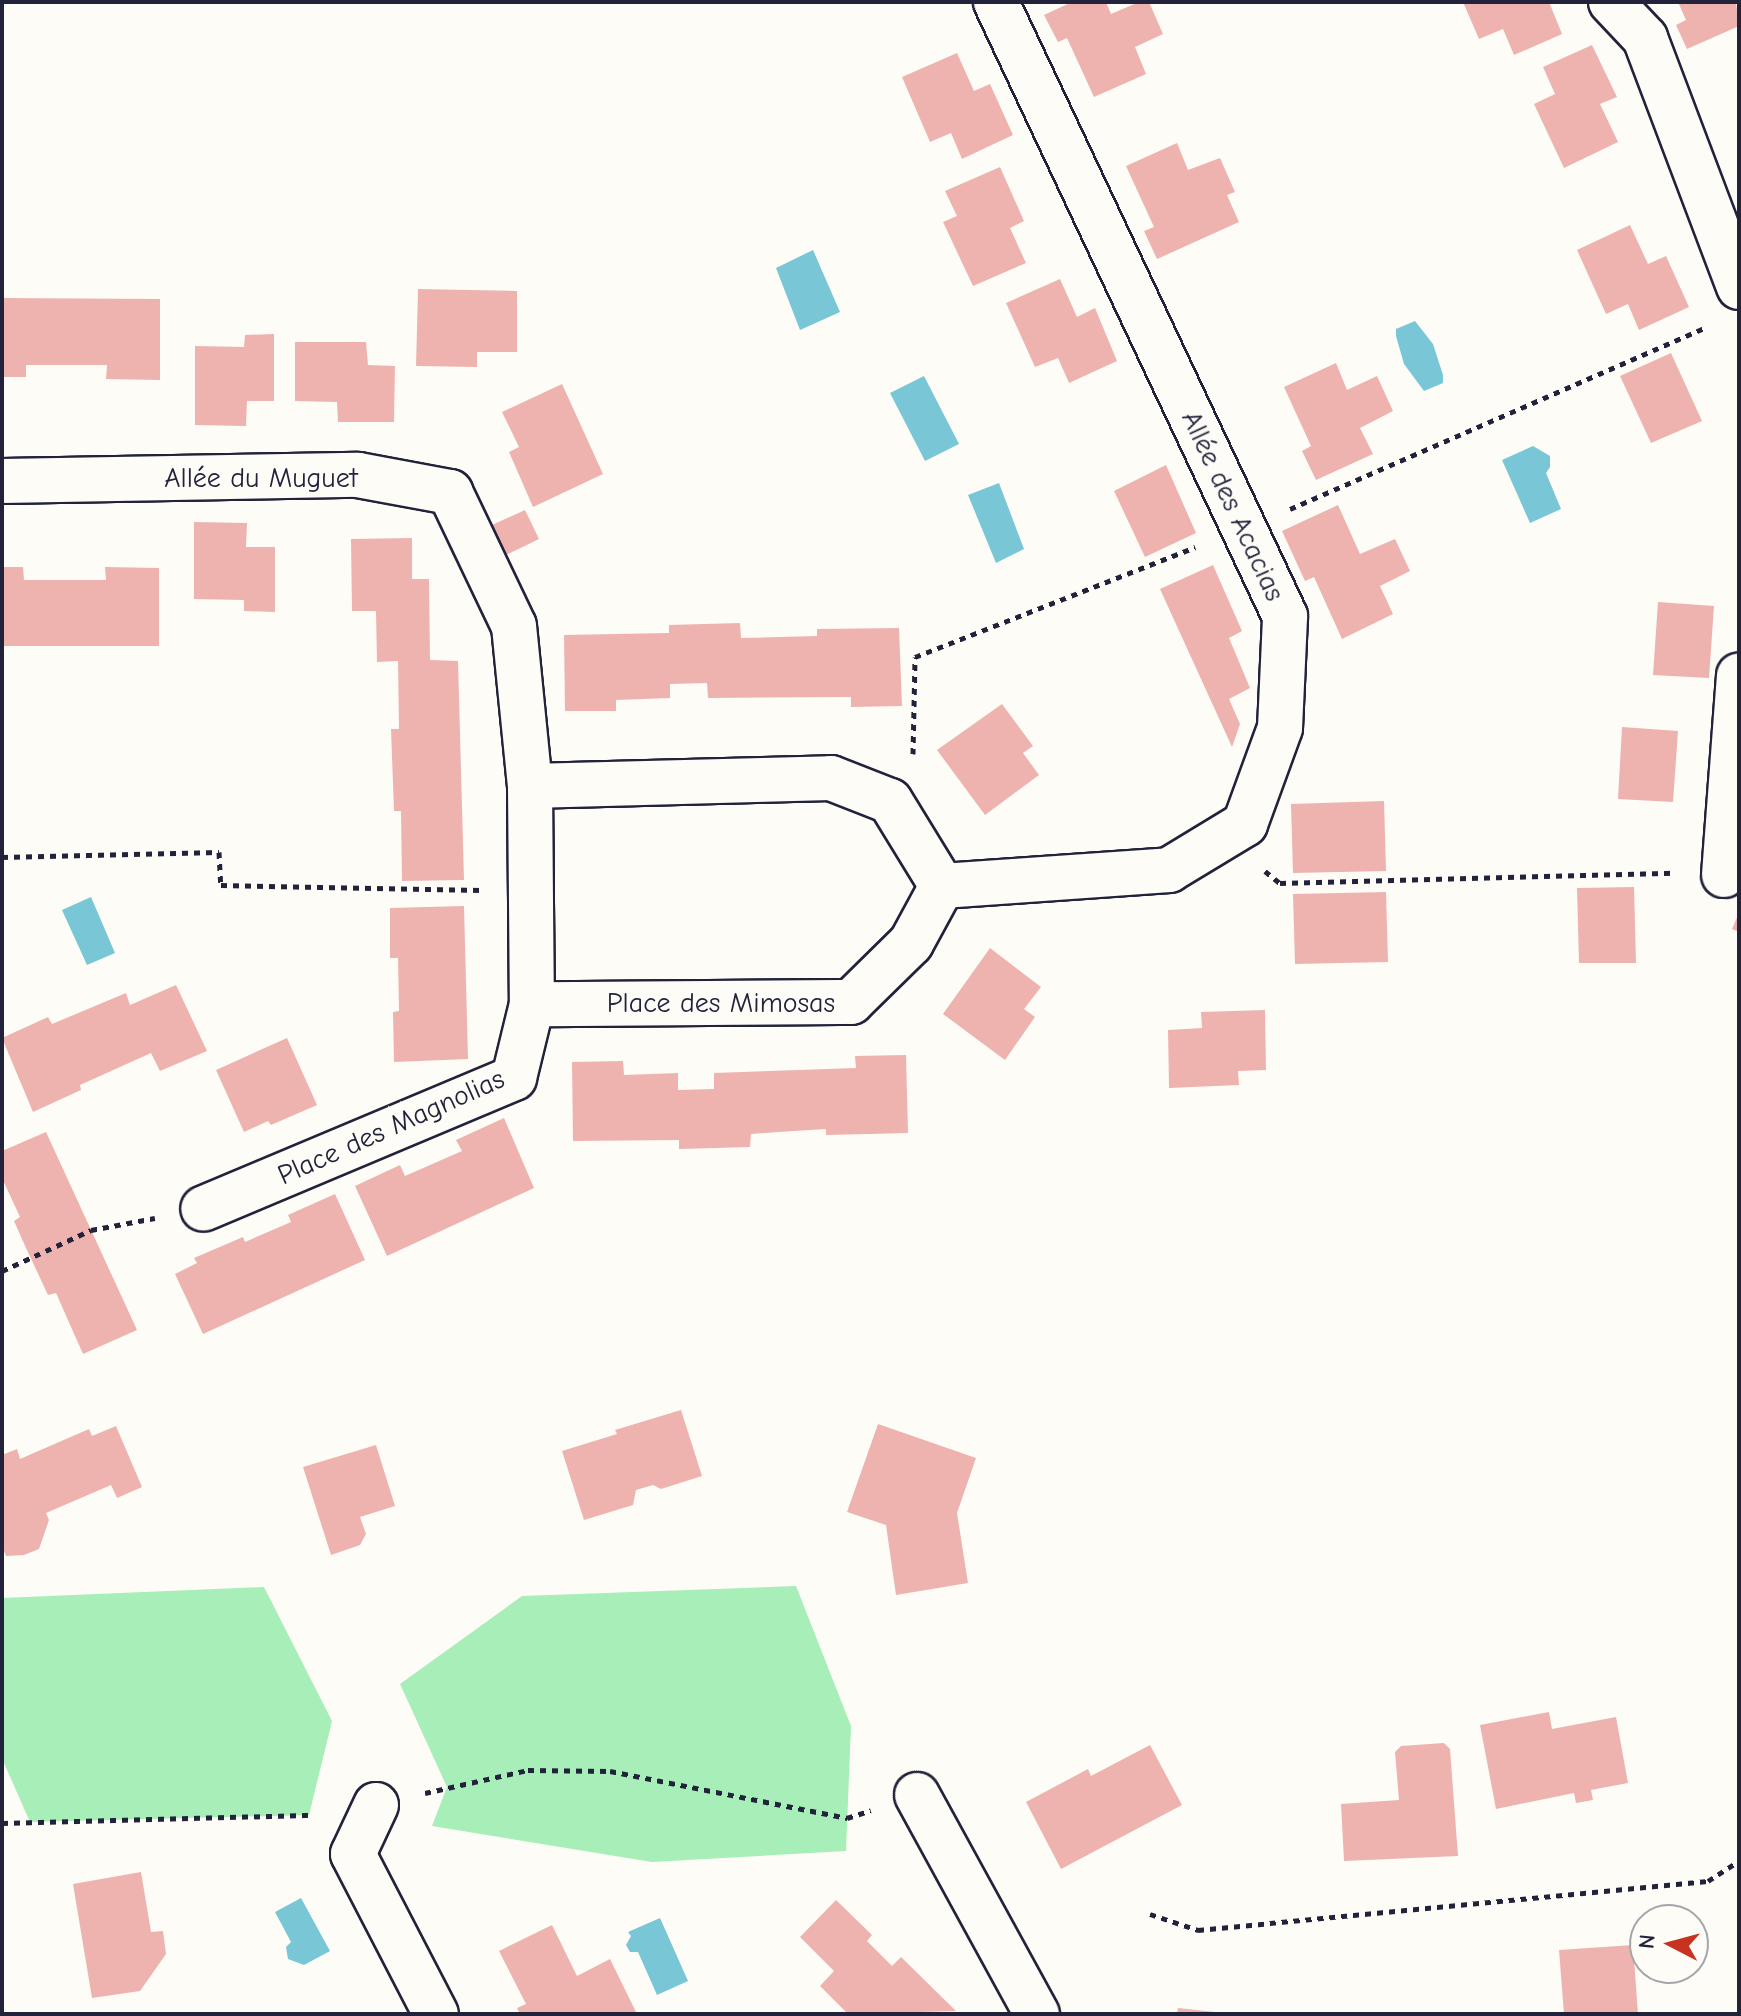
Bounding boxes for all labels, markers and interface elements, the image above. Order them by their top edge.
street label: Allée des Acacias [1174,406,1292,606]
street label: Allée du Muguet [164,461,358,495]
street label: Place des Mimosas [607,986,835,1020]
street label: Place des Magnolias [272,1062,510,1192]
north arrow [1629,1904,1709,1984]
text: N [1633,1933,1661,1950]

